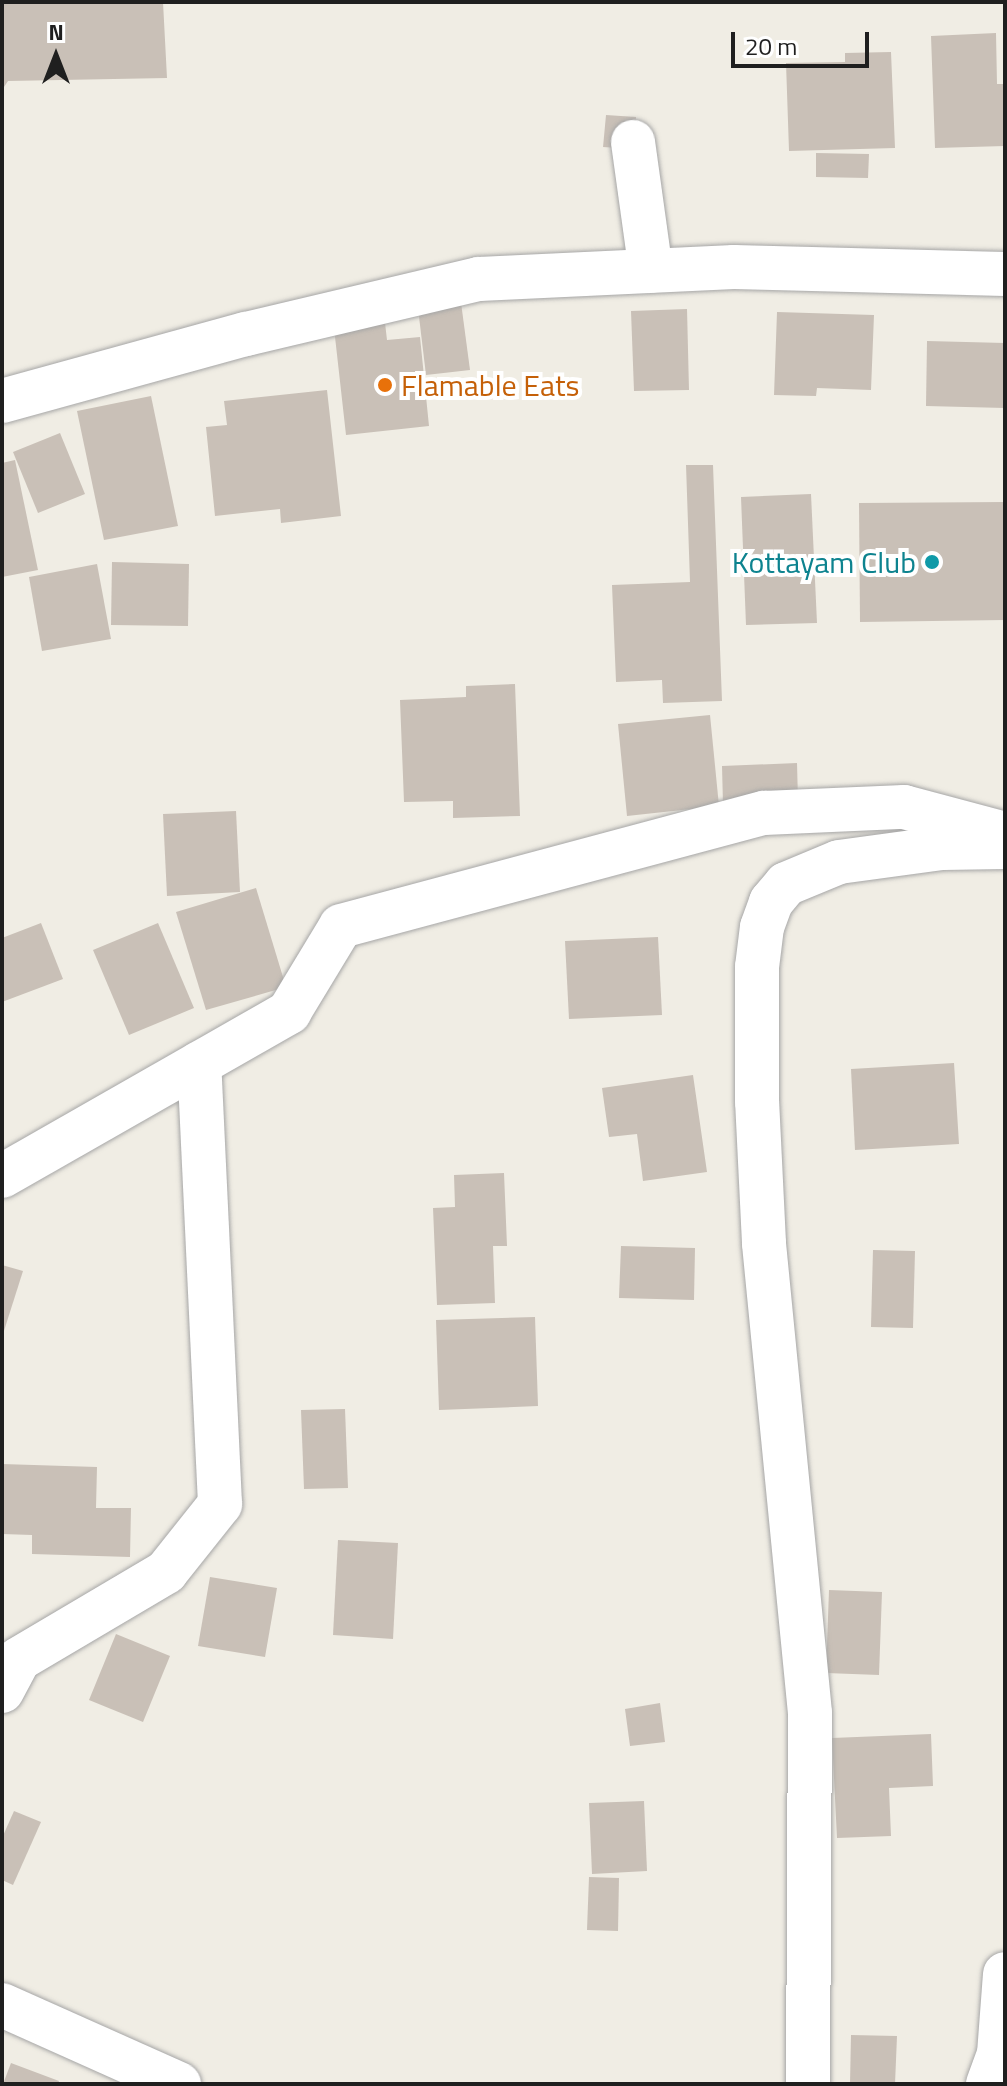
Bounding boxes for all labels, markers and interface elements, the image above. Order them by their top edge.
text: N [48,15,64,49]
north arrow [16,16,96,96]
scale bar [735,16,873,66]
text: 20 m [745,28,797,64]
place label: Flamable Eats [401,367,579,403]
marker: Flamable Eats [376,376,394,394]
place label: Kottayam Club [732,544,916,580]
marker: Kottayam Club [923,553,941,571]

